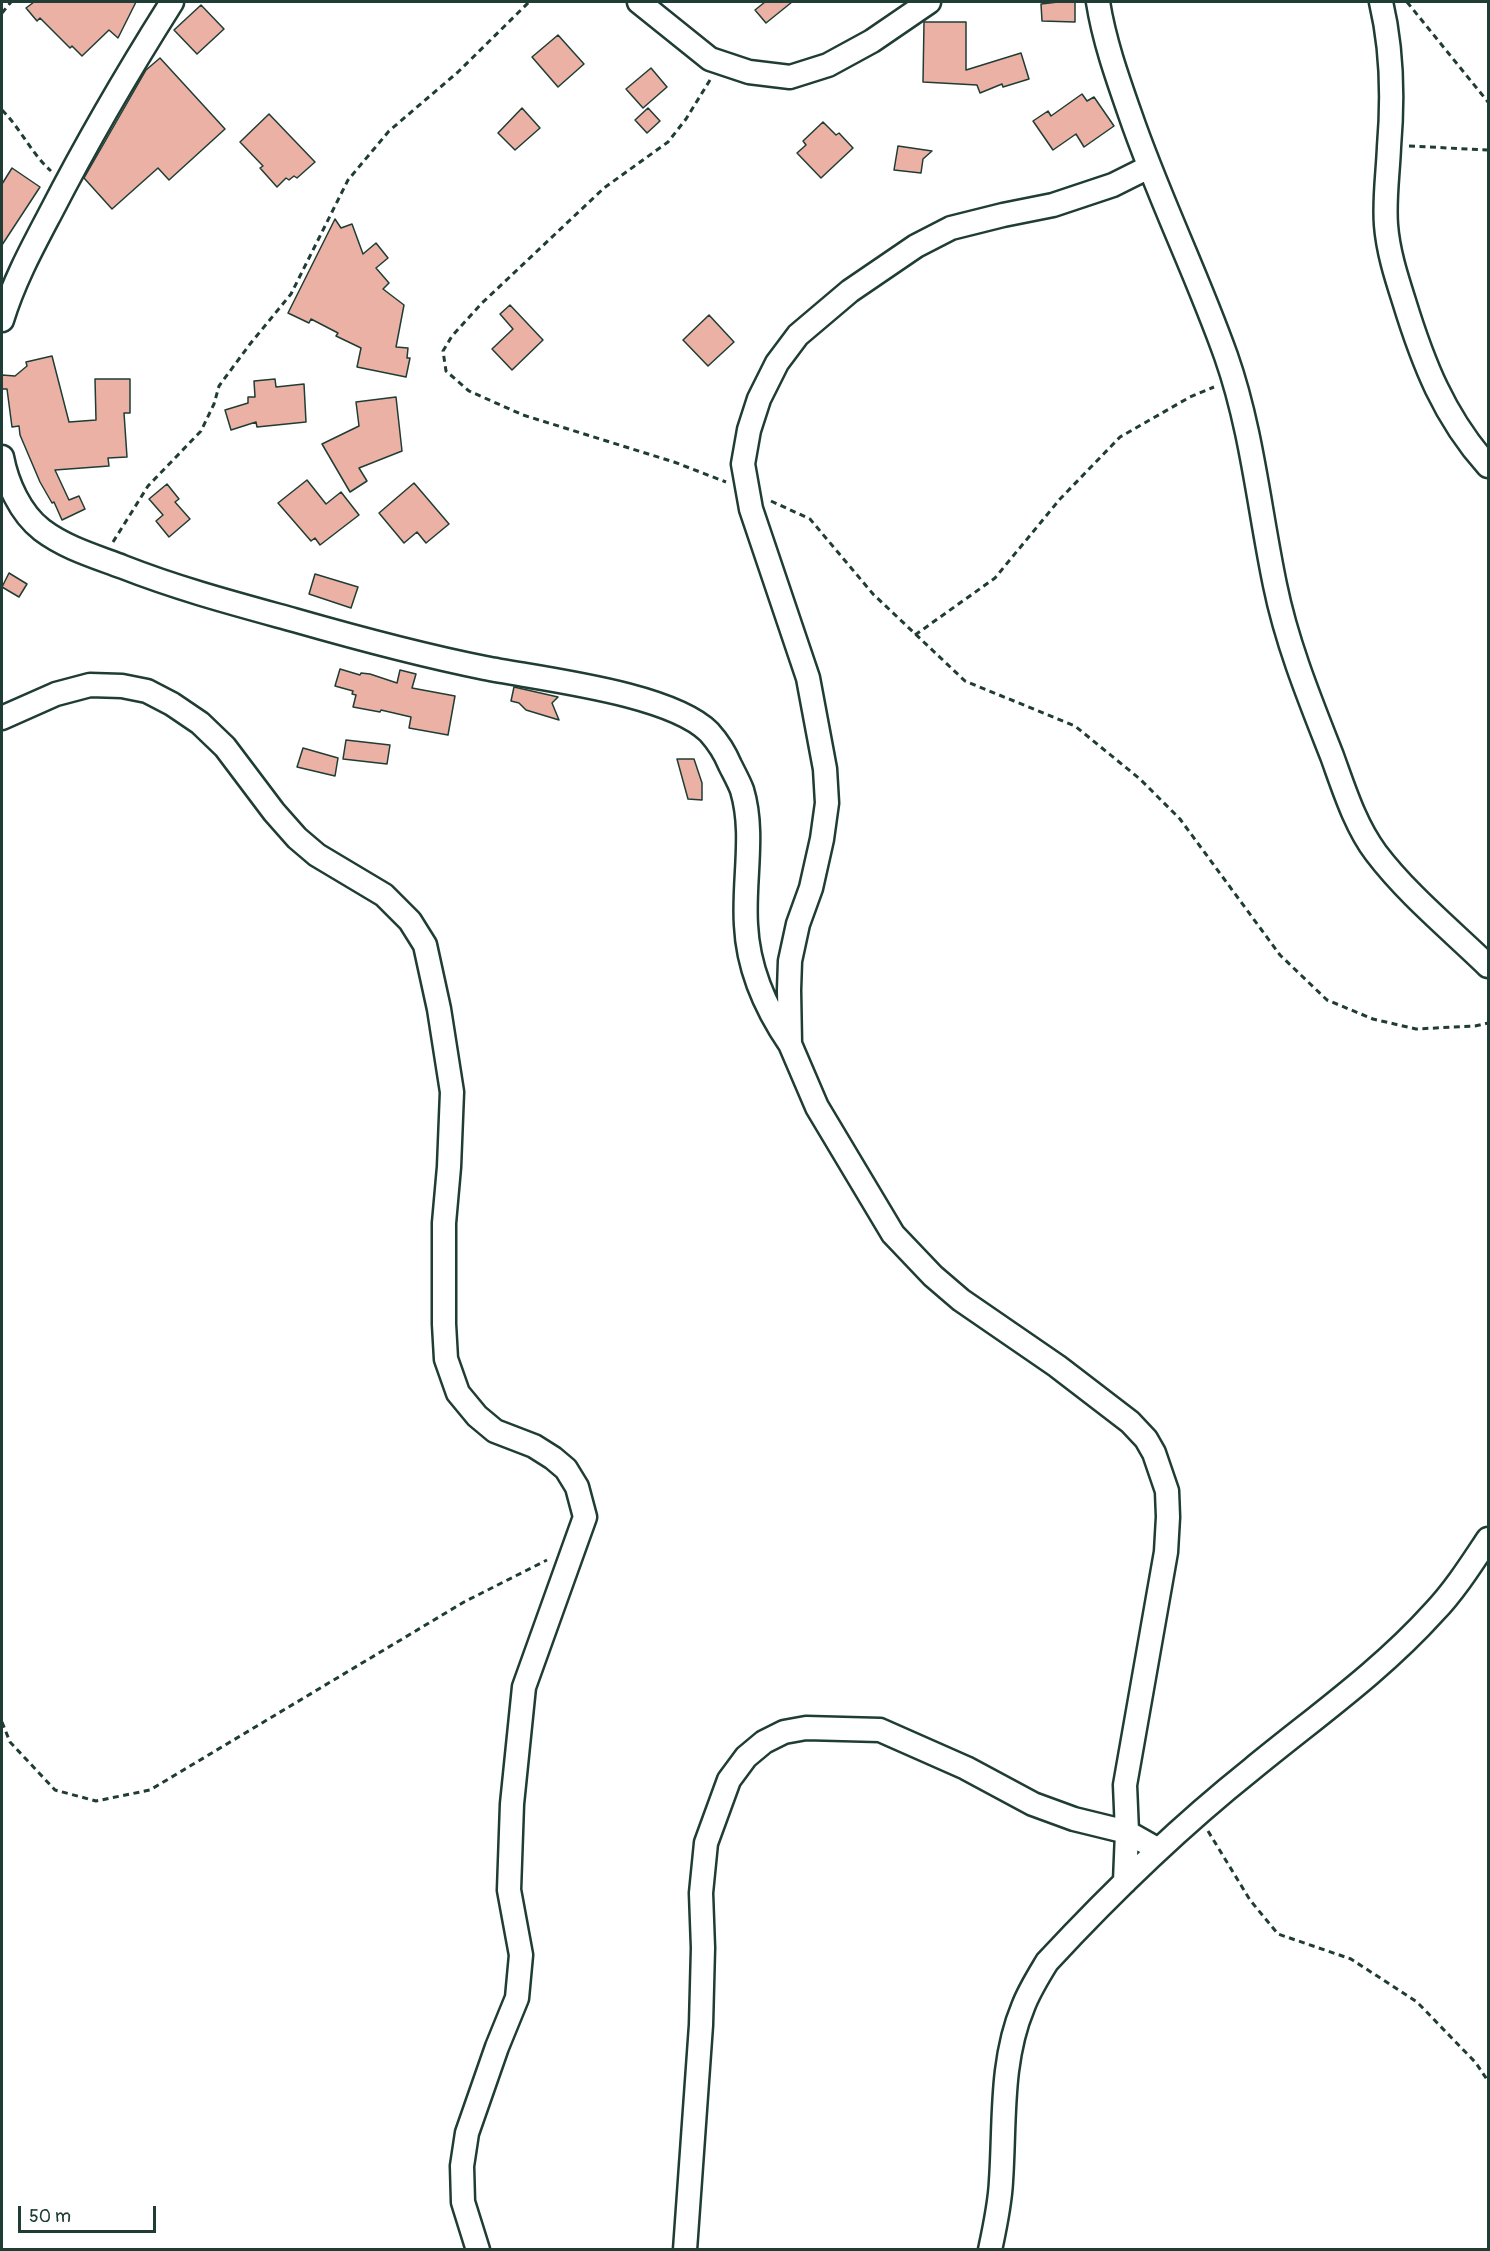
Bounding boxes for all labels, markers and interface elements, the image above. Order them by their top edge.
scale bar [21,2194,159,2232]
text: 50 m [29,2205,71,2228]

